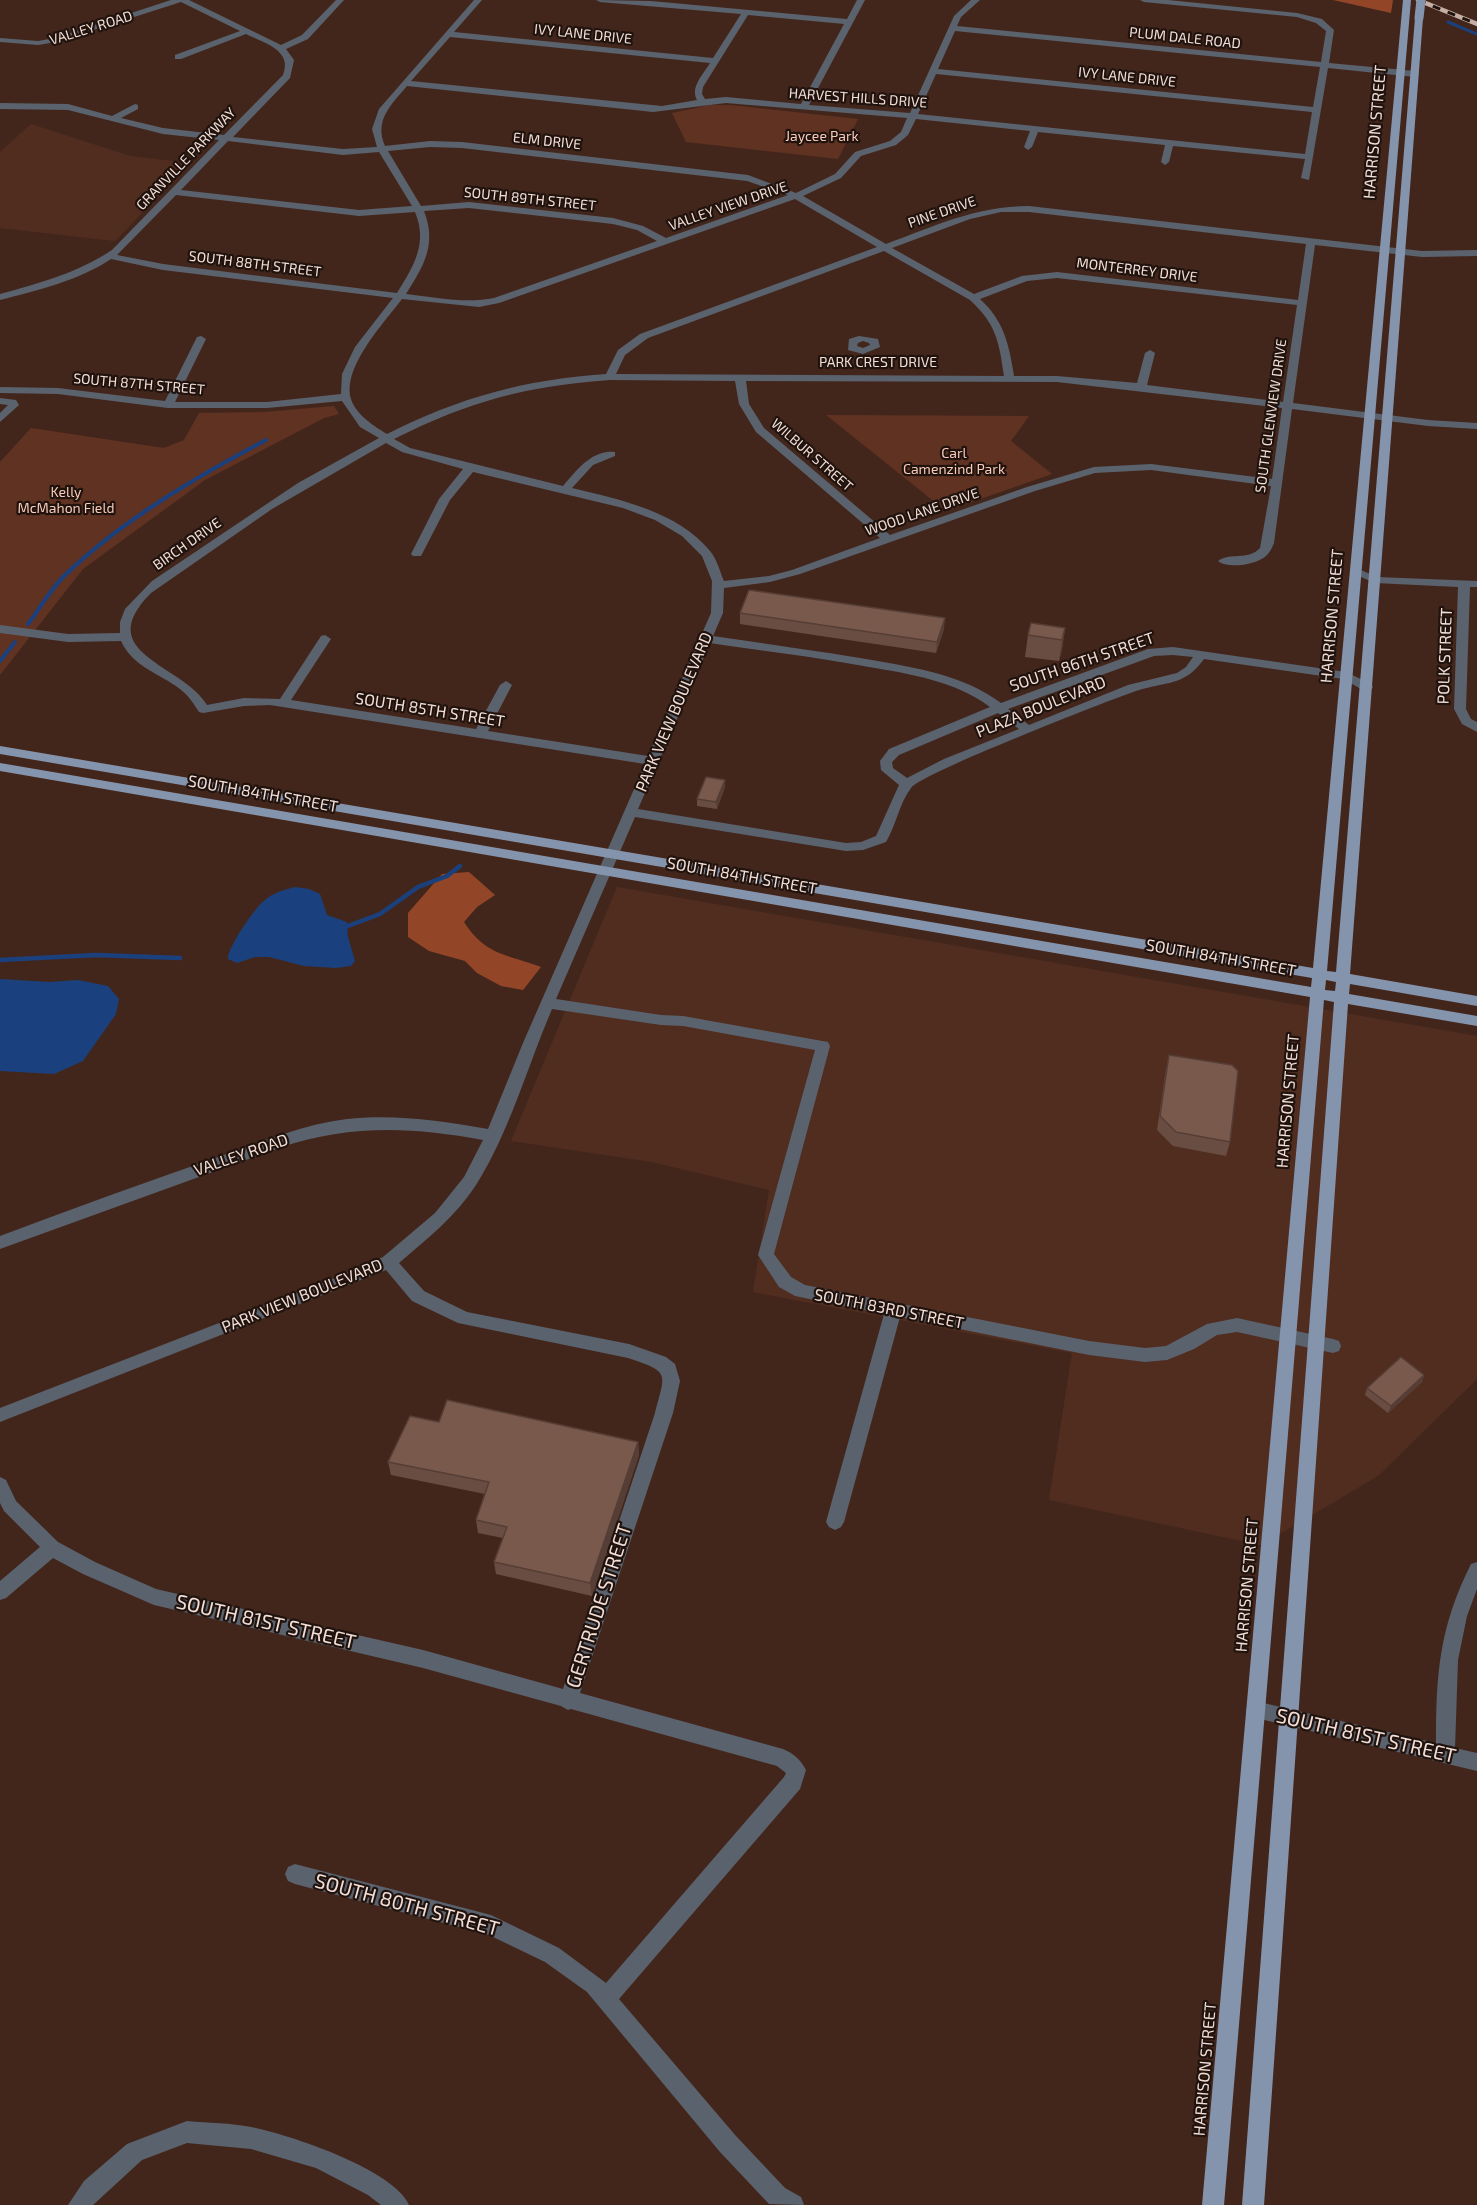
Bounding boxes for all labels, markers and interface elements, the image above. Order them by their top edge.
street label: VALLEY ROAD [47,7,135,49]
street label: IVY LANE DRIVE [533,21,633,47]
street label: PLUM DALE ROAD [1128,24,1242,52]
street label: IVY LANE DRIVE [1077,64,1177,90]
street label: HARRISON STREET [1360,64,1390,200]
street label: HARVEST HILLS DRIVE [788,85,928,111]
street label: GRANVILLE PARKWAY [133,104,239,214]
park label: Jaycee Park [785,128,859,144]
street label: ELM DRIVE [512,129,582,153]
street label: VALLEY VIEW DRIVE [666,178,790,234]
street label: SOUTH 89TH STREET [463,184,597,214]
street label: PINE DRIVE [906,193,978,231]
street label: SOUTH 88TH STREET [188,248,322,280]
street label: MONTERREY DRIVE [1076,254,1198,286]
street label: SOUTH GLENVIEW DRIVE [1252,338,1290,494]
street label: PARK CREST DRIVE [819,354,937,370]
street label: SOUTH 87TH STREET [73,370,205,398]
street label: WILBUR STREET [768,415,856,495]
park label: Carl Camenzind Park [903,445,1005,478]
park label: Kelly McMahon Field [17,484,115,516]
street label: WOOD LANE DRIVE [863,485,981,539]
street label: BIRCH DRIVE [150,514,224,574]
street label: HARRISON STREET [1317,548,1347,684]
street label: POLK STREET [1434,607,1456,705]
street label: SOUTH 86TH STREET [1007,628,1157,696]
street label: PARK VIEW BOULEVARD [632,629,716,795]
street label: PLAZA BOULEVARD [973,672,1109,742]
street label: SOUTH 85TH STREET [354,689,506,731]
street label: SOUTH 84TH STREET [186,771,340,817]
street label: SOUTH 84TH STREET [665,853,819,899]
street label: SOUTH 84TH STREET [1144,935,1298,981]
street label: HARRISON STREET [1273,1033,1303,1169]
street label: VALLEY ROAD [191,1130,291,1180]
street label: PARK VIEW BOULEVARD [219,1255,385,1337]
street label: SOUTH 83RD STREET [813,1285,965,1333]
street label: HARRISON STREET [1232,1517,1262,1653]
street label: GERTRUDE STREET [561,1521,637,1691]
street label: SOUTH 81ST STREET [174,1590,358,1654]
street label: SOUTH 81ST STREET [1274,1704,1458,1768]
street label: SOUTH 80TH STREET [312,1869,502,1941]
street label: HARRISON STREET [1190,2001,1220,2137]

